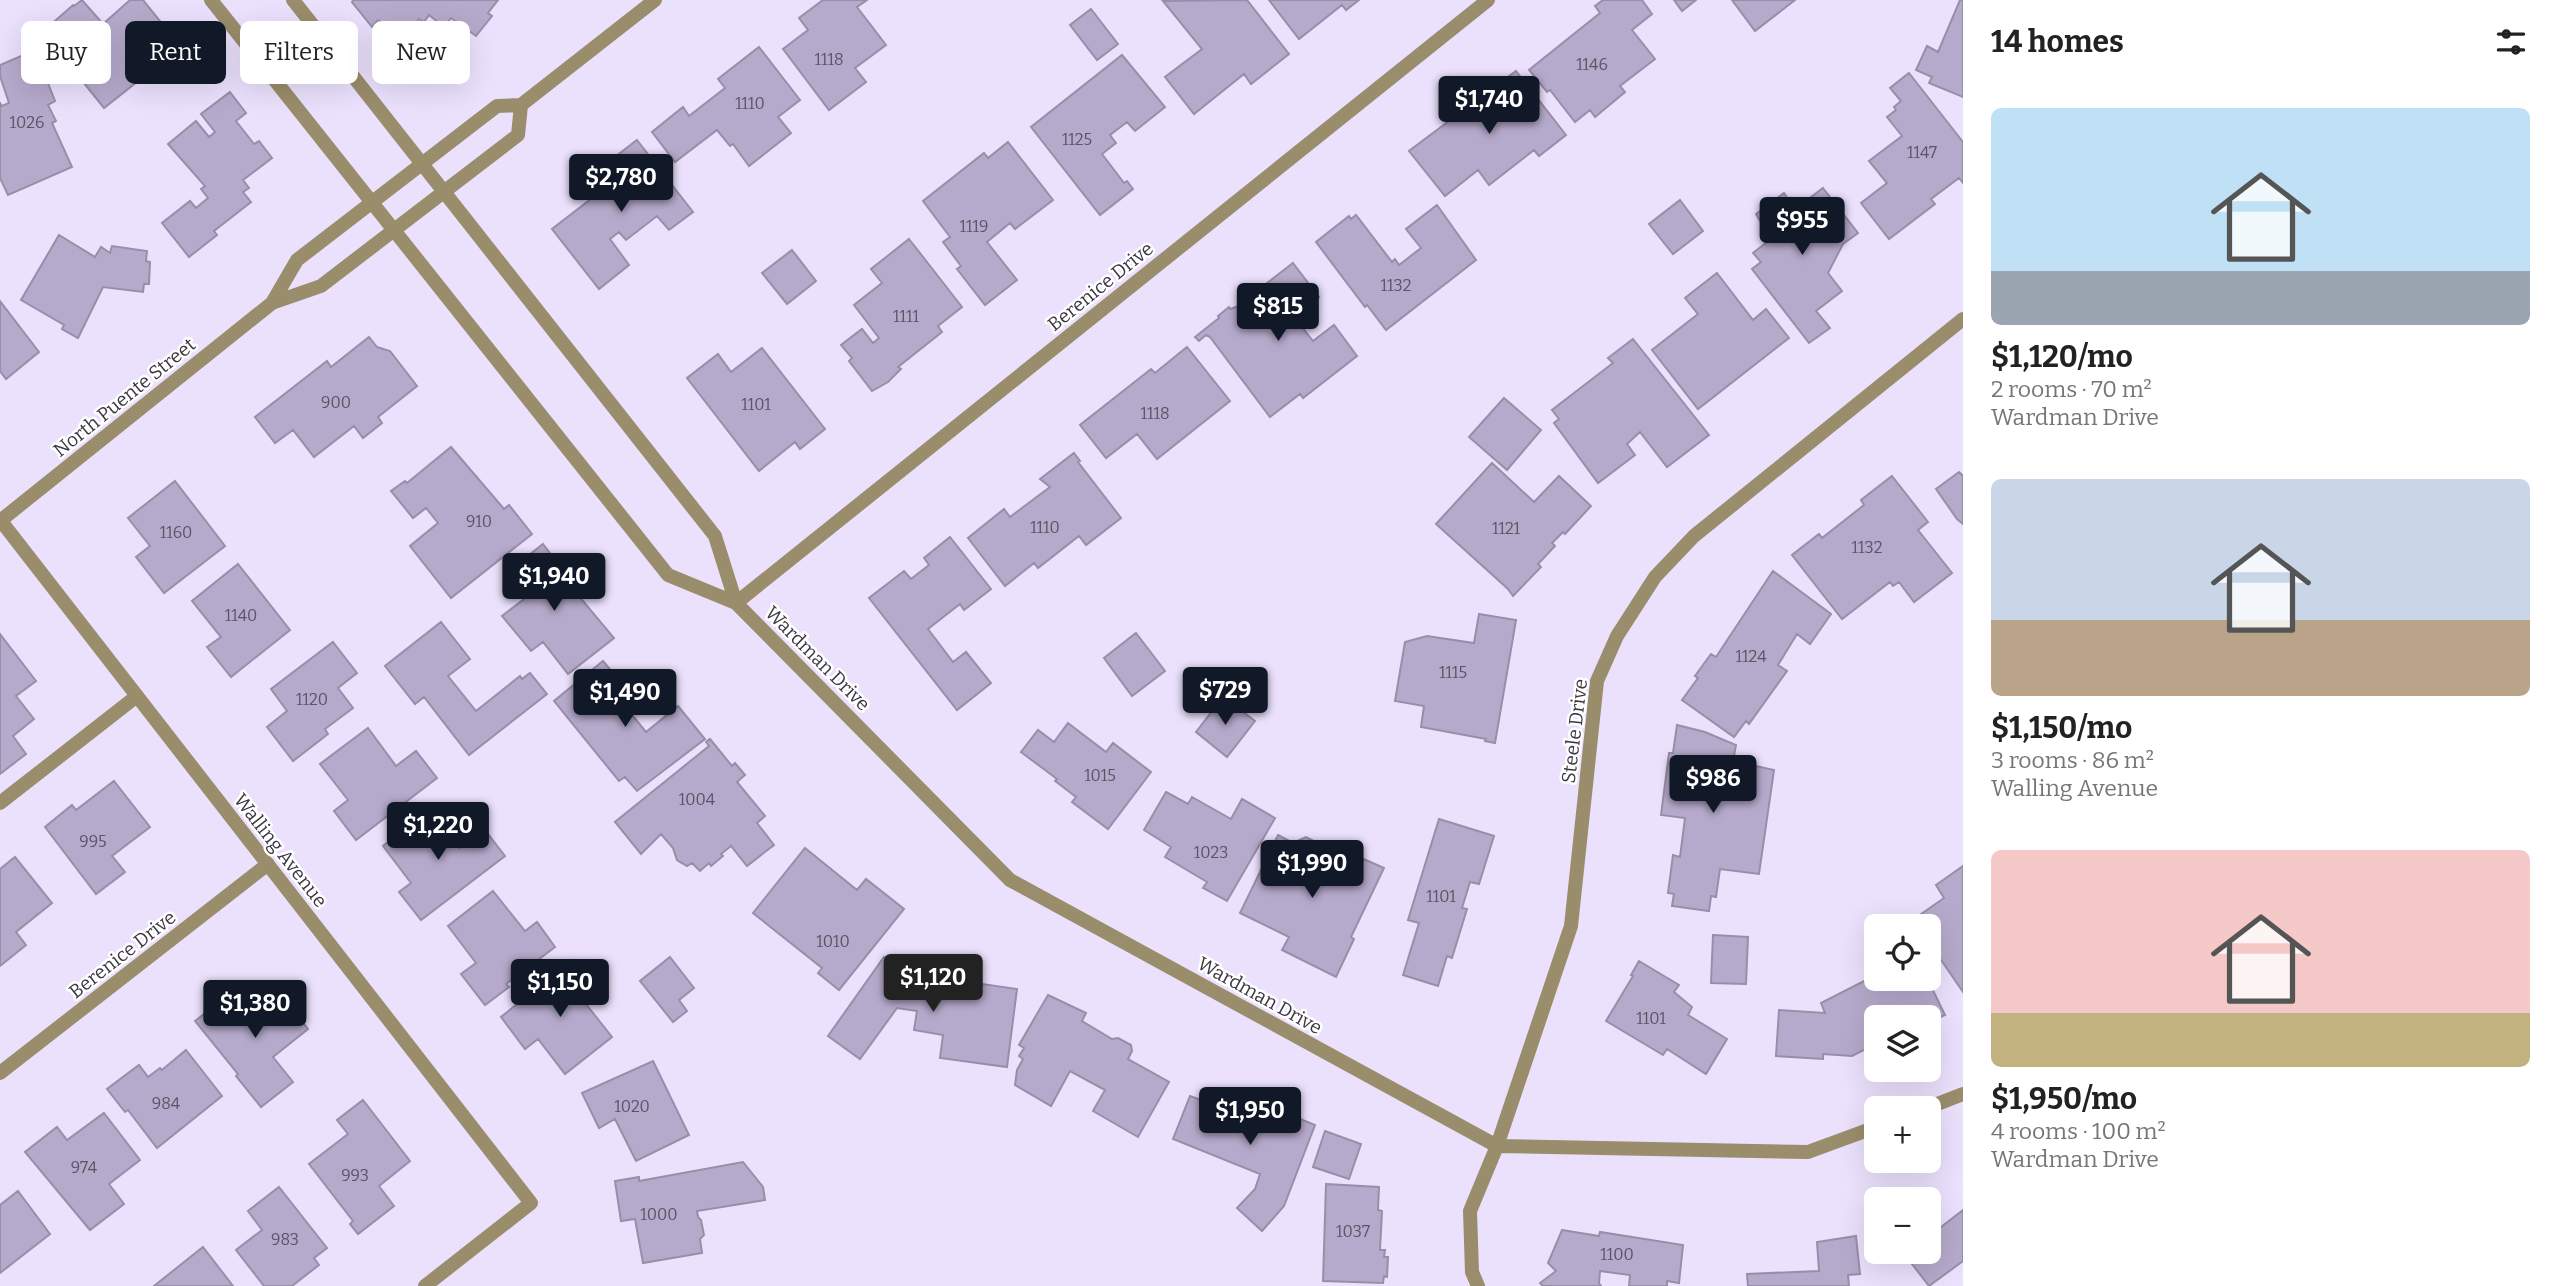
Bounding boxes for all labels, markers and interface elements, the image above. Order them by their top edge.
chip: Buy [21,21,111,84]
chip: Rent [125,21,226,84]
chip: Filters [240,21,358,84]
chip: New [372,21,470,84]
icon: filters [2492,23,2530,61]
text: 14 homes [1991,24,2124,60]
house number: 1118 [814,50,844,69]
house number: 1146 [1576,55,1608,74]
pin: $1,740 [1432,76,1546,136]
text: $1,740 [1455,85,1523,113]
house number: 1110 [735,94,765,113]
house number: 1026 [10,113,44,132]
house number: 1125 [1062,130,1092,149]
house number: 1147 [1907,143,1937,162]
pin: $2,780 [564,154,678,214]
icon: home [2198,154,2324,280]
text: $2,780 [585,163,657,191]
pin: $955 [1761,198,1843,257]
text: $955 [1776,206,1828,234]
house number: 1119 [960,217,988,236]
street label: Berenice Drive [1043,237,1158,336]
house number: 1132 [1381,276,1411,295]
pin: $815 [1237,284,1319,343]
text: $815 [1253,292,1303,320]
house number: 1111 [893,307,919,326]
street label: North Puente Street [49,333,200,462]
text: $1,120/mo [1991,339,2133,375]
text: 2 rooms · 70 m² [1991,375,2152,403]
house number: 900 [321,393,351,412]
house number: 1101 [741,395,771,414]
text: Wardman Drive [1991,403,2159,431]
house number: 1118 [1140,404,1170,423]
house number: 910 [466,512,492,531]
house number: 1110 [1030,518,1060,537]
house number: 1121 [1492,519,1521,538]
house number: 1160 [160,523,192,542]
icon: home [2198,525,2324,651]
house number: 1132 [1852,538,1882,557]
pin: $1,940 [497,554,611,613]
text: $1,940 [518,562,590,590]
street label: Wardman Drive [760,601,875,716]
house number: 1140 [225,606,257,625]
house number: 1124 [1735,647,1767,666]
house number: 1115 [1439,663,1467,682]
pin: $729 [1184,668,1266,727]
pin: $1,490 [568,670,682,729]
text: $729 [1199,676,1251,704]
text: $1,490 [589,678,661,706]
street label: Steele Drive [1557,678,1592,785]
house number: 1120 [296,690,328,709]
text: $1,150/mo [1991,710,2132,746]
text: 3 rooms · 86 m² [1991,746,2154,774]
pin: $986 [1672,756,1754,815]
text: $986 [1686,764,1741,792]
house number: 1015 [1084,766,1116,785]
text: Walling Avenue [1991,774,2158,802]
street label: Walling Avenue [229,789,332,912]
house number: 1004 [679,790,716,809]
pin: $1,220 [381,802,495,862]
text: $1,220 [403,811,473,839]
house number: 995 [79,832,107,851]
pin: $1,990 [1255,841,1369,900]
house number: 1023 [1194,843,1228,862]
text: $1,990 [1277,849,1347,877]
house number: 1101 [1426,887,1456,906]
icon: home [2198,896,2324,1022]
street label: Berenice Drive [64,906,180,1003]
map controls [1864,914,1941,1264]
button: locate [1864,914,1941,991]
house number: 1010 [816,932,850,951]
street label: Wardman Drive [1194,952,1326,1039]
pin: $1,120 [876,954,990,1014]
pin: $1,150 [503,960,617,1019]
text: $1,120 [900,963,966,991]
text: $1,150 [527,968,593,996]
pin: $1,380 [198,981,312,1040]
text: $1,380 [219,989,291,1017]
button: layers [1864,1005,1941,1082]
house number: 1101 [1636,1009,1666,1028]
text: $1,950/mo [1991,1081,2137,1117]
pin: $1,950 [1193,1088,1307,1147]
house number: 984 [152,1094,181,1113]
text: $1,950 [1215,1096,1285,1124]
button: + [1864,1096,1941,1173]
house number: 1020 [614,1097,650,1116]
text: 4 rooms · 100 m² [1991,1117,2166,1145]
text: Wardman Drive [1991,1145,2159,1173]
house number: 974 [71,1158,98,1177]
house number: 993 [341,1166,369,1185]
button: − [1864,1187,1941,1264]
house number: 1000 [640,1205,678,1224]
house number: 1037 [1336,1222,1370,1241]
house number: 983 [271,1230,299,1249]
house number: 1100 [1600,1245,1634,1264]

